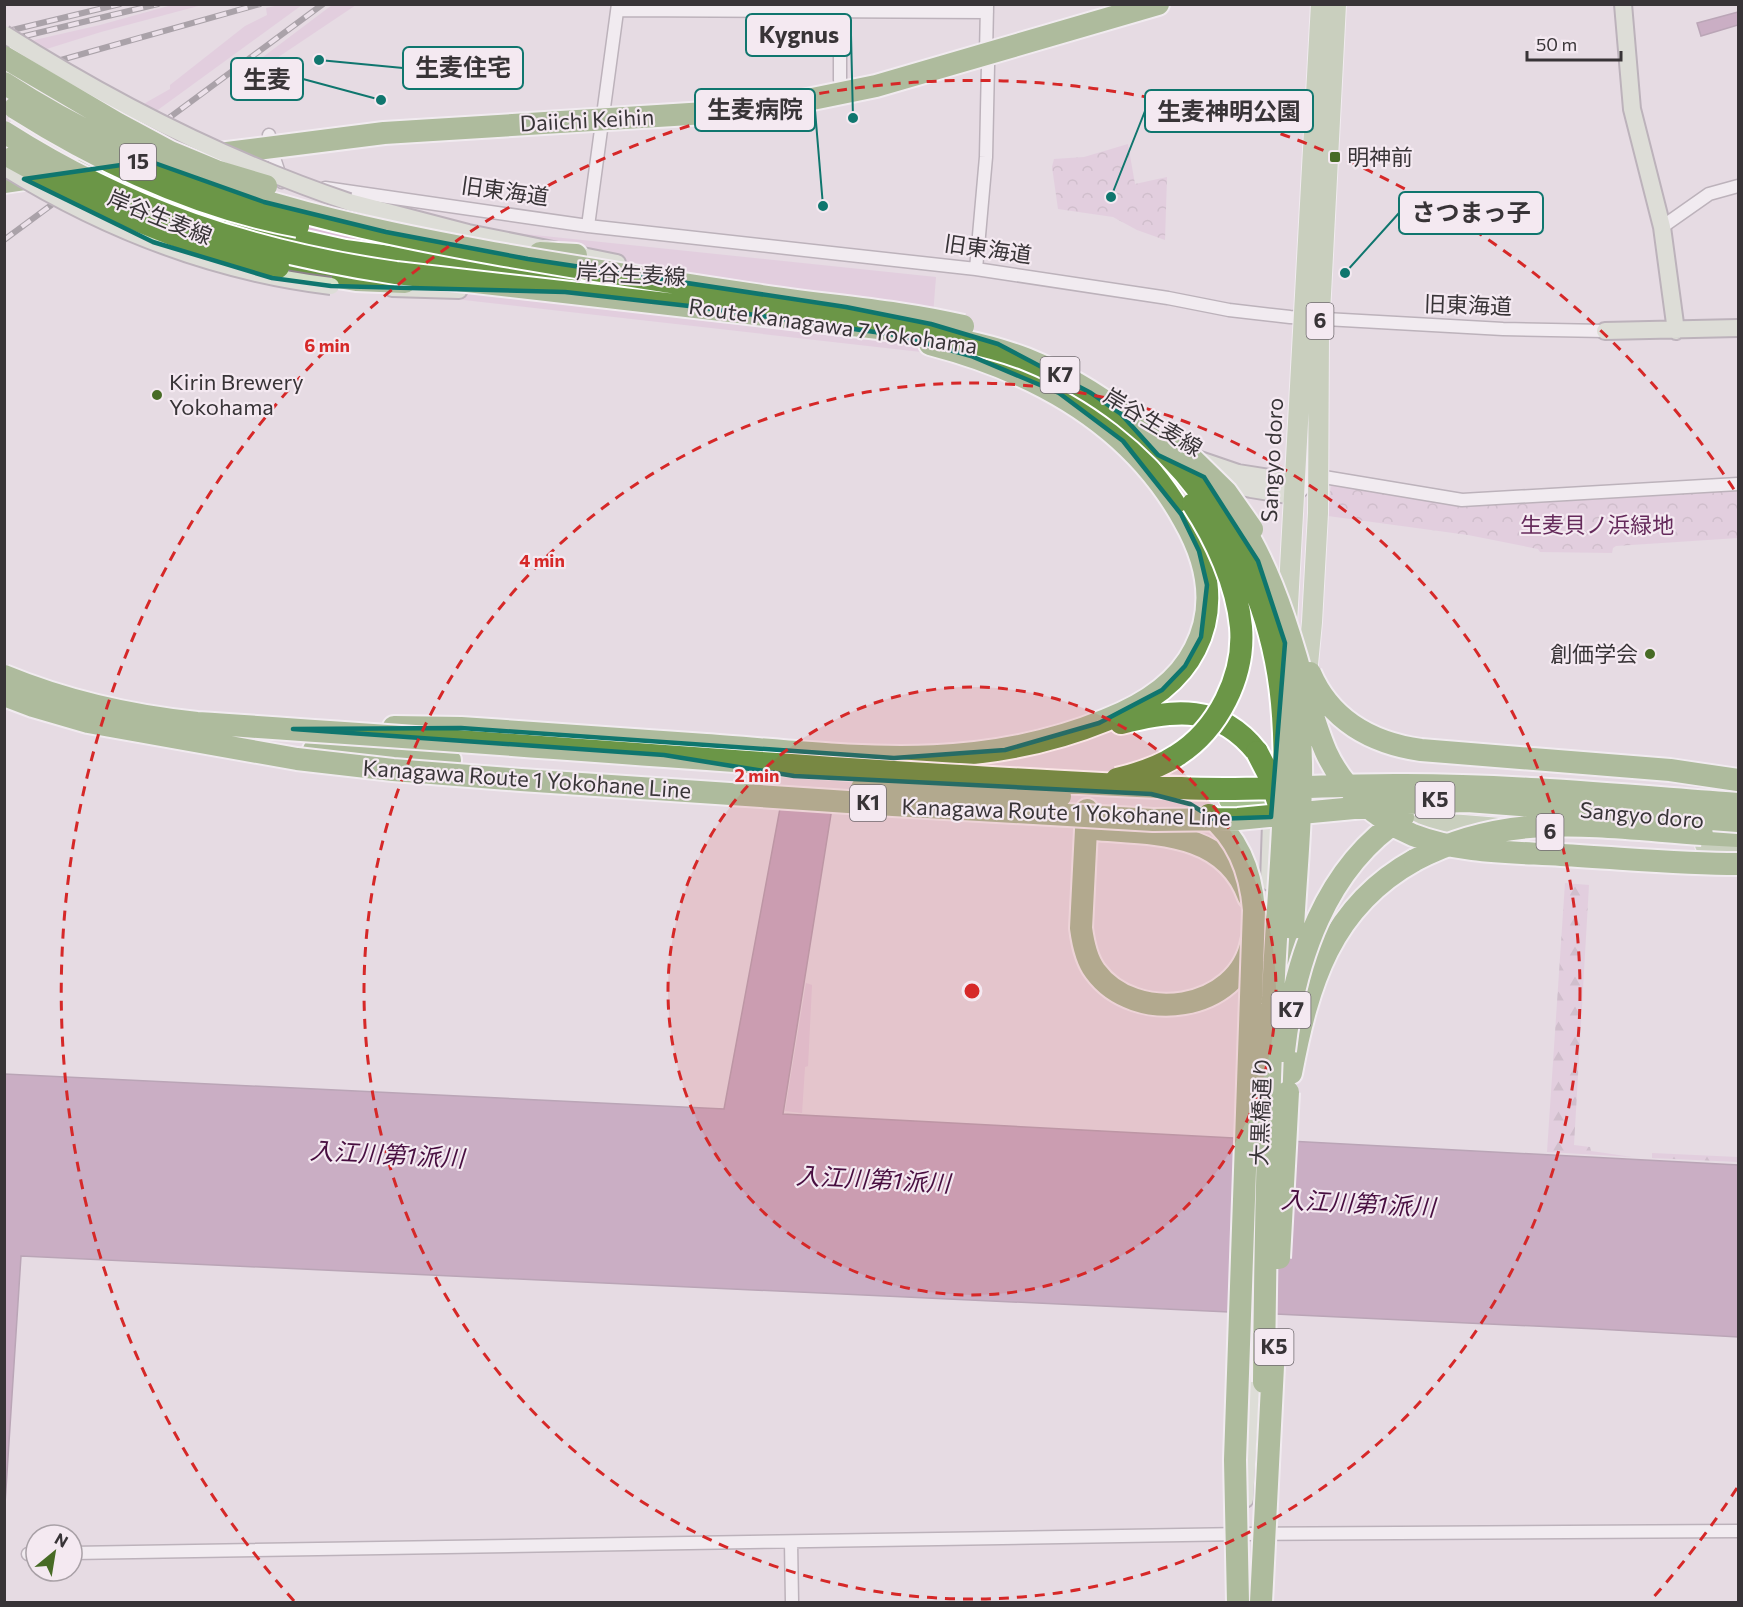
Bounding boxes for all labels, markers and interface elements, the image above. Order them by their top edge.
callout: Kygnus [746,14,851,56]
text: Kygnus [759,19,839,48]
scale bar [1527,24,1622,62]
text: 50 m [1536,33,1577,55]
callout: 生麦住宅 [403,47,523,89]
text: 生麦住宅 [415,52,511,81]
callout: 生麦 [231,58,303,100]
text: 生麦 [243,64,291,93]
callout: 生麦病院 [695,89,815,131]
callout: 生麦神明公園 [1145,90,1313,132]
text: 生麦病院 [707,94,803,123]
text: 生麦神明公園 [1157,96,1301,125]
street label: Daiichi Keihin [519,103,655,137]
place label: 明神前 [1347,143,1413,170]
road number: 15 [120,144,156,180]
marker: 明神前 [1328,150,1342,164]
street label: 旧東海道 [460,171,551,210]
street label: 岸谷生麦線 [104,183,216,250]
callout: さつまっ子 [1399,192,1543,234]
text: さつまっ子 [1411,197,1531,226]
street label: 旧東海道 [943,229,1034,268]
street label: 岸谷生麦線 [575,257,687,290]
street label: 旧東海道 [1424,289,1512,320]
street label: Route Kanagawa 7 Yokohama [687,292,979,359]
road number: 6 [1306,303,1334,339]
text: 6 min [304,334,350,356]
road number: K7 [1040,357,1080,393]
place label: Kirin Brewery Yokohama [169,368,304,420]
street label: 岸谷生麦線 [1099,382,1207,461]
marker: Kirin Brewery Yokohama [150,388,164,402]
street label: Sangyo doro [1255,397,1288,523]
park label: 生麦貝ノ浜緑地 [1520,511,1674,538]
text: 4 min [519,549,565,571]
place label: 創価学会 [1550,640,1638,667]
marker: 創価学会 [1643,647,1657,661]
street label: Kanagawa Route 1 Yokohane Line [362,754,692,803]
text: 2 min [735,764,779,786]
road number: K5 [1416,782,1454,818]
road number: K1 [850,785,886,821]
street label: Kanagawa Route 1 Yokohane Line [901,792,1231,831]
street label: Sangyo doro [1579,796,1705,833]
road number: 6 [1536,814,1564,850]
centre of rings [962,981,982,1001]
road number: K7 [1272,992,1310,1028]
street label: 大黒橋通り [1245,1056,1276,1166]
water label: 入江川第1派川 [309,1135,468,1172]
water label: 入江川第1派川 [795,1160,954,1197]
water label: 入江川第1派川 [1280,1184,1439,1221]
road number: K5 [1254,1329,1294,1365]
north arrow [24,1523,84,1583]
text: N [52,1528,72,1551]

